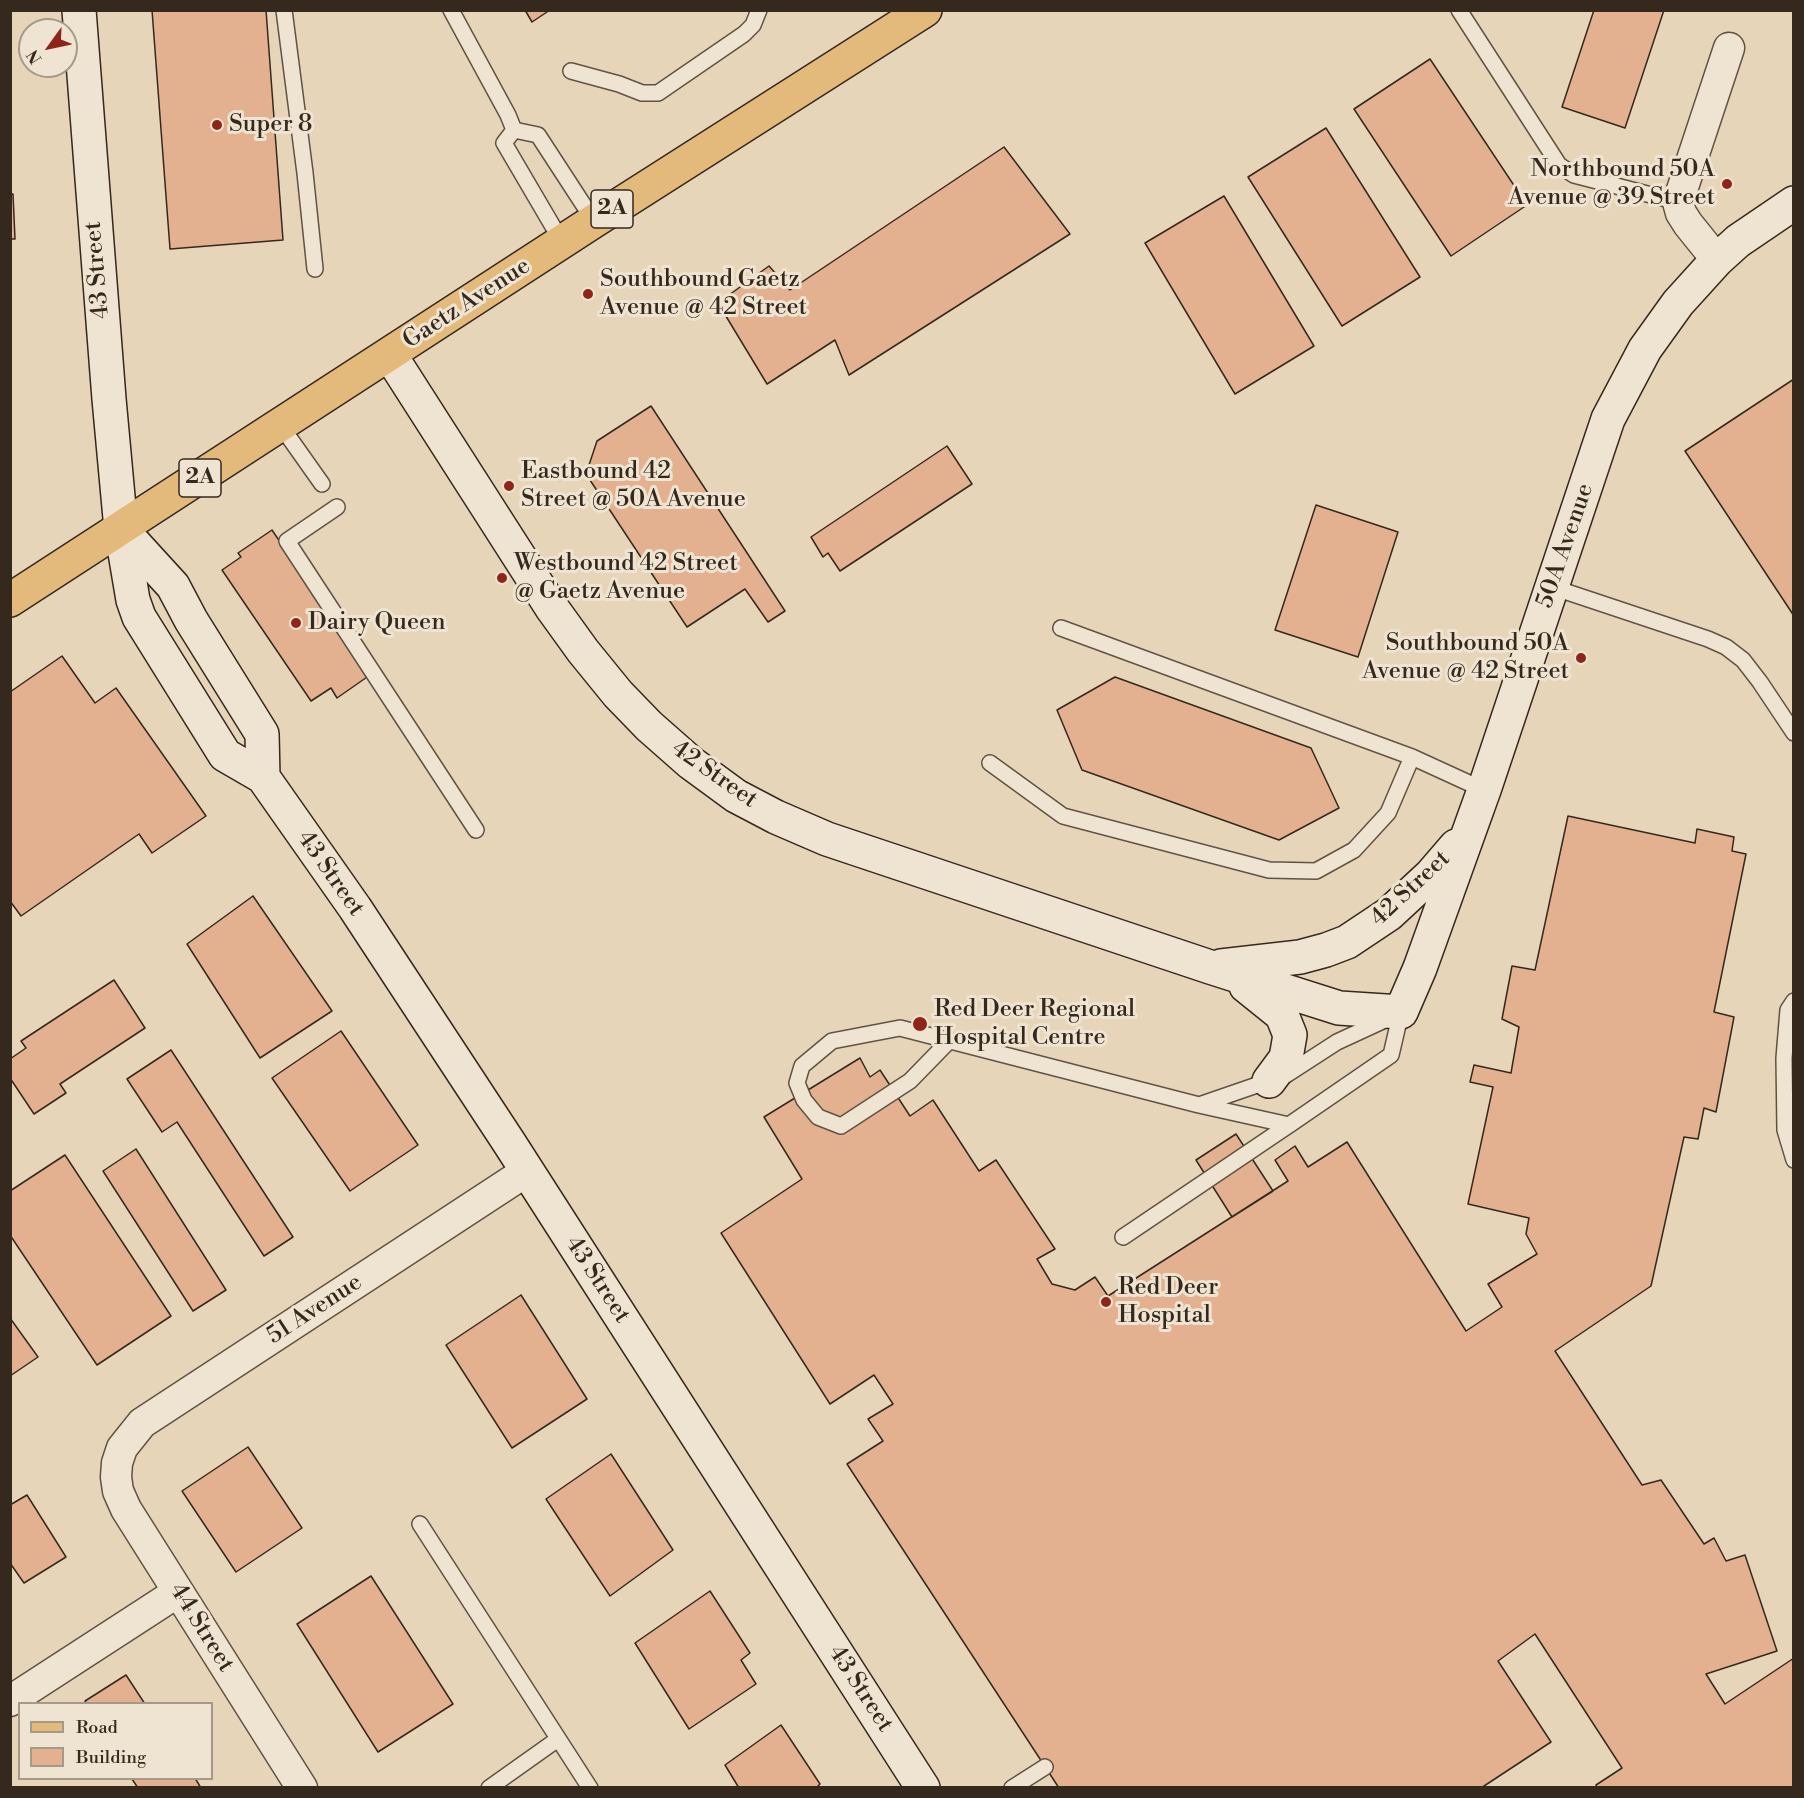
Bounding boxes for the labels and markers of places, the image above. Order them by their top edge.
place label: Super 8 [229,111,312,139]
marker: Super 8 [210,118,224,132]
place label: Northbound 50A Avenue @ 39 Street [1508,156,1715,212]
marker: Northbound 50A Avenue @ 39 Street [1720,177,1734,191]
place label: Southbound Gaetz Avenue @ 42 Street [600,266,807,322]
marker: Southbound Gaetz Avenue @ 42 Street [581,287,595,301]
place label: Eastbound 42 Street @ 50A Avenue [521,458,746,514]
marker: Eastbound 42 Street @ 50A Avenue [502,479,516,493]
place label: Westbound 42 Street @ Gaetz Avenue [514,550,738,606]
marker: Westbound 42 Street @ Gaetz Avenue [495,571,509,585]
place label: Dairy Queen [308,609,446,637]
marker: Dairy Queen [289,616,303,630]
place label: Southbound 50A Avenue @ 42 Street [1362,630,1569,686]
marker: Southbound 50A Avenue @ 42 Street [1574,651,1588,665]
place label: Red Deer Regional Hospital Centre [934,996,1135,1052]
marker: Red Deer Regional Hospital Centre [911,1015,929,1033]
place label: Red Deer Hospital [1118,1274,1218,1330]
marker: Red Deer Hospital [1099,1295,1113,1309]

